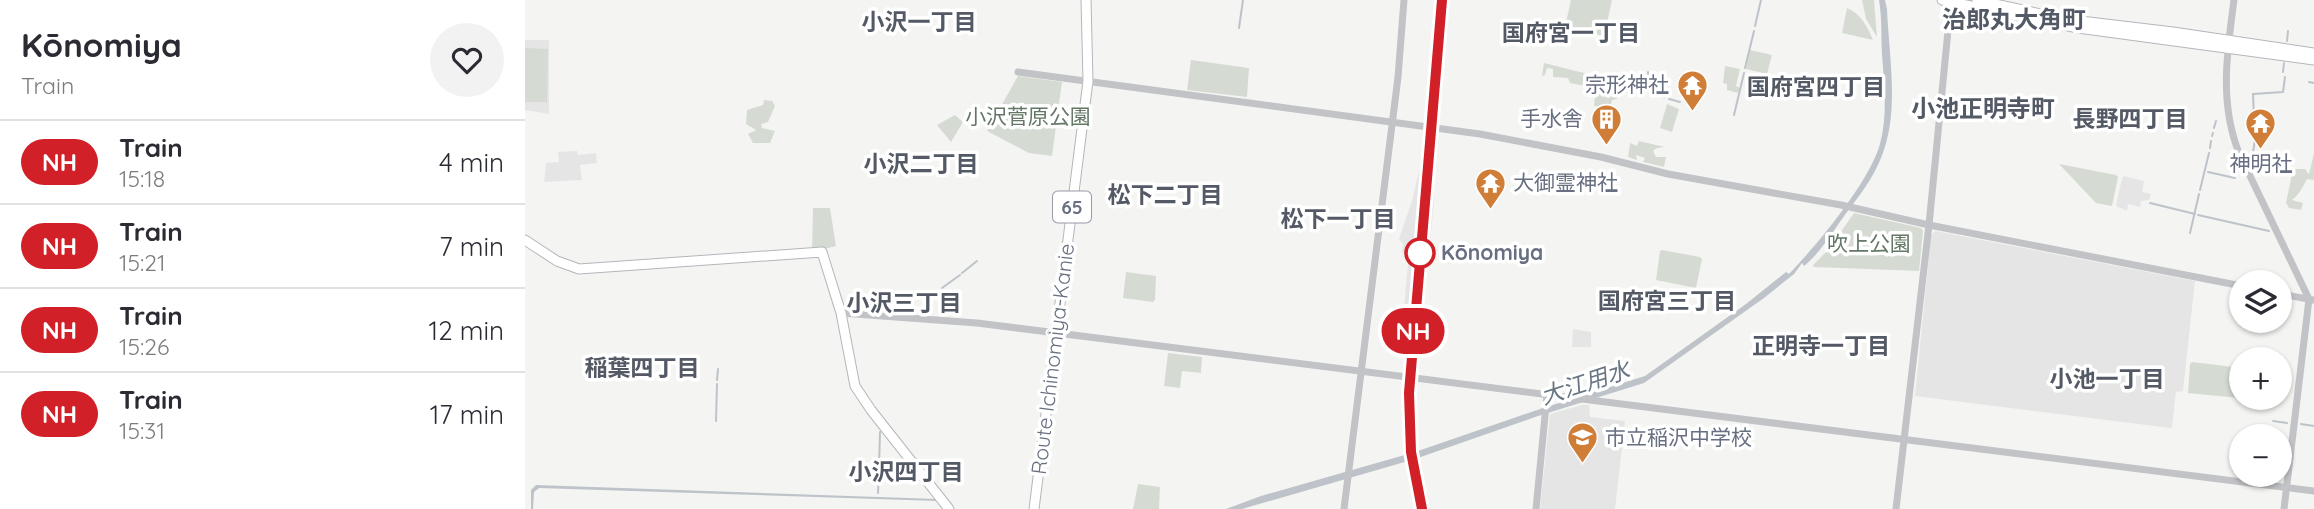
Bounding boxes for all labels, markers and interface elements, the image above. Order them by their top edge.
district label: 治郎丸大角町 [1942,4,2086,34]
district label: 小沢一丁目 [862,7,977,36]
district label: 国府宮一丁目 [1502,18,1640,47]
button: heart [430,23,504,97]
text: Kōnomiya [21,24,182,65]
temple icon: 宗形神社 [1675,68,1709,112]
text: Train [21,71,74,100]
place label: 宗形神社 [1585,71,1669,97]
district label: 国府宮四丁目 [1747,72,1885,101]
district label: 小池正明寺町 [1911,93,2055,123]
building icon: 手水舎 [1589,102,1623,146]
park label: 小沢菅原公園 [965,103,1091,129]
district label: 長野四丁目 [2073,104,2188,133]
place label: 手水舎 [1520,105,1583,131]
temple icon: 神明社 [2244,107,2278,151]
text: Train [119,131,183,164]
text: 4 min [439,146,504,179]
text: NH [42,147,77,177]
district label: 小沢二丁目 [864,149,979,178]
place label: 神明社 [2230,150,2293,176]
text: 15:18 [119,164,165,193]
temple icon: 大御霊神社 [1473,166,1507,210]
place label: 大御霊神社 [1513,169,1618,195]
district label: 松下二丁目 [1108,180,1223,209]
road number: 65 [1053,192,1091,223]
district label: 松下一丁目 [1281,204,1396,233]
text: Train [119,215,183,248]
text: 7 min [439,230,504,263]
park label: 吹上公園 [1827,230,1911,256]
text: NH [42,231,77,261]
marker: Kōnomiya [1405,238,1435,268]
place label: Kōnomiya [1441,239,1543,265]
street label: Route Ichinomiya-Kanie [1025,242,1079,476]
text: 15:21 [119,248,166,277]
map controls [2229,270,2292,487]
button: layers [2229,270,2292,333]
district label: 国府宮三丁目 [1598,286,1736,315]
district label: 小沢三丁目 [847,288,962,317]
text: Train [119,299,183,332]
line badge: NH [1381,308,1445,354]
text: 12 min [429,314,504,347]
text: NH [42,315,77,345]
text: NH [1396,316,1430,346]
district label: 正明寺一丁目 [1752,331,1890,360]
text: 15:26 [119,332,169,361]
button: + [2229,347,2292,410]
district label: 稲葉四丁目 [585,353,700,382]
water label: 大江用水 [1537,354,1636,411]
district label: 小池一丁目 [2050,364,2165,393]
text: Train [119,383,183,416]
text: 17 min [430,398,504,431]
text: NH [42,399,77,429]
text: 15:31 [119,416,165,445]
school or university icon: 市立稲沢中学校 [1565,421,1599,465]
place label: 市立稲沢中学校 [1605,424,1752,450]
button: − [2229,424,2292,487]
district label: 小沢四丁目 [849,457,964,486]

